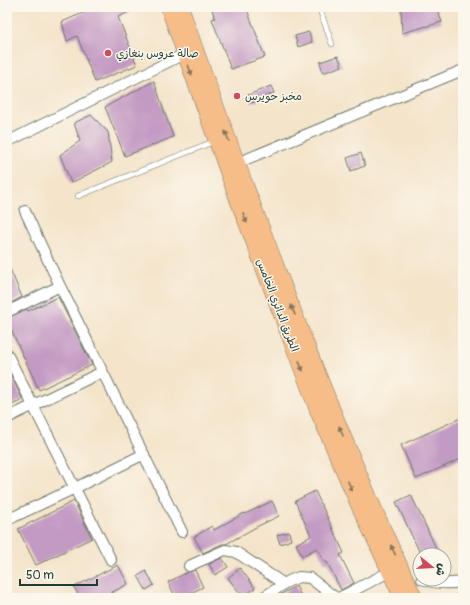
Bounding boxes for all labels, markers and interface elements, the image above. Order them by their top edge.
place label: صالة عروس بنغازي [116,47,199,62]
marker: صالة عروس بنغازي [103,48,113,58]
one-way arrow [187,65,193,77]
place label: مخبز حويرس [245,90,302,104]
marker: مخبز حويرس [232,91,242,101]
one-way arrow [223,130,229,142]
one-way arrow [242,213,248,225]
street label: الطريق الدائري الخامس [252,257,301,354]
one-way arrow [289,304,295,316]
one-way arrow [298,361,304,373]
one-way arrow [337,425,344,437]
one-way arrow [347,481,353,492]
one-way arrow [390,544,396,556]
north arrow [412,547,452,587]
scale bar [20,561,97,587]
text: ش [433,562,449,578]
text: 50 m [26,568,54,583]

